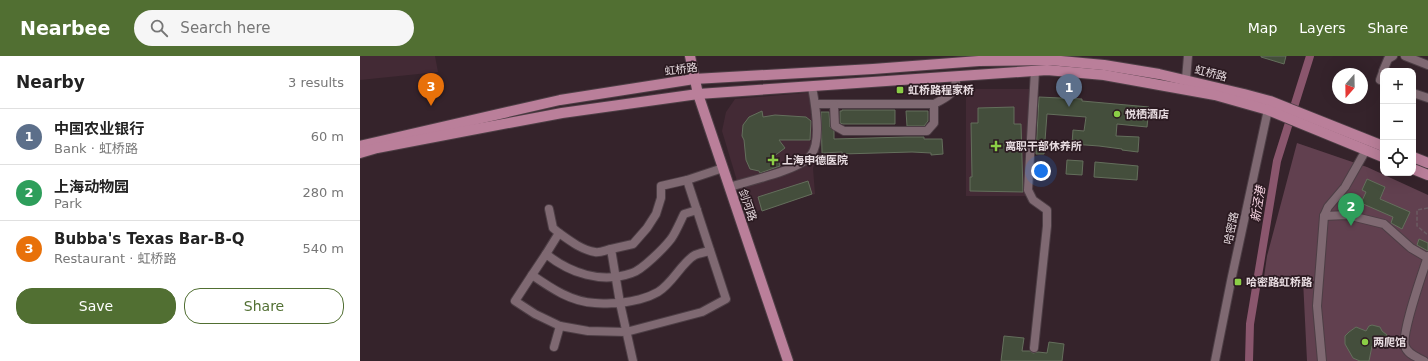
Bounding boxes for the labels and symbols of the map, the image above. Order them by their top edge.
street label: 虹桥路 [664,61,698,78]
street label: 虹桥路 [1193,63,1228,84]
north arrow [1332,68,1368,104]
pin: 3 [418,73,444,106]
pin: 1 [1056,74,1082,107]
place label: 虹桥路程家桥 [908,84,974,97]
marker: 虹桥路程家桥 [895,85,905,95]
place label: 悦栖酒店 [1125,108,1169,121]
marker: 悦栖酒店 [1112,109,1122,119]
marker: 离职干部休养所 [990,140,1002,152]
place label: 离职干部休养所 [1005,140,1082,153]
marker: 上海申德医院 [767,154,779,166]
place label: 上海申德医院 [782,154,848,167]
your location [1031,161,1051,181]
water label: 新泾港 [1248,183,1268,223]
street label: 剑河路 [736,187,759,223]
pin: 2 [1338,193,1364,226]
street label: 哈密路 [1222,211,1241,246]
place label: 哈密路虹桥路 [1246,276,1313,289]
marker: 哈密路虹桥路 [1233,277,1243,287]
place label: 两爬馆 [1373,336,1406,349]
marker: 两爬馆 [1360,337,1370,347]

